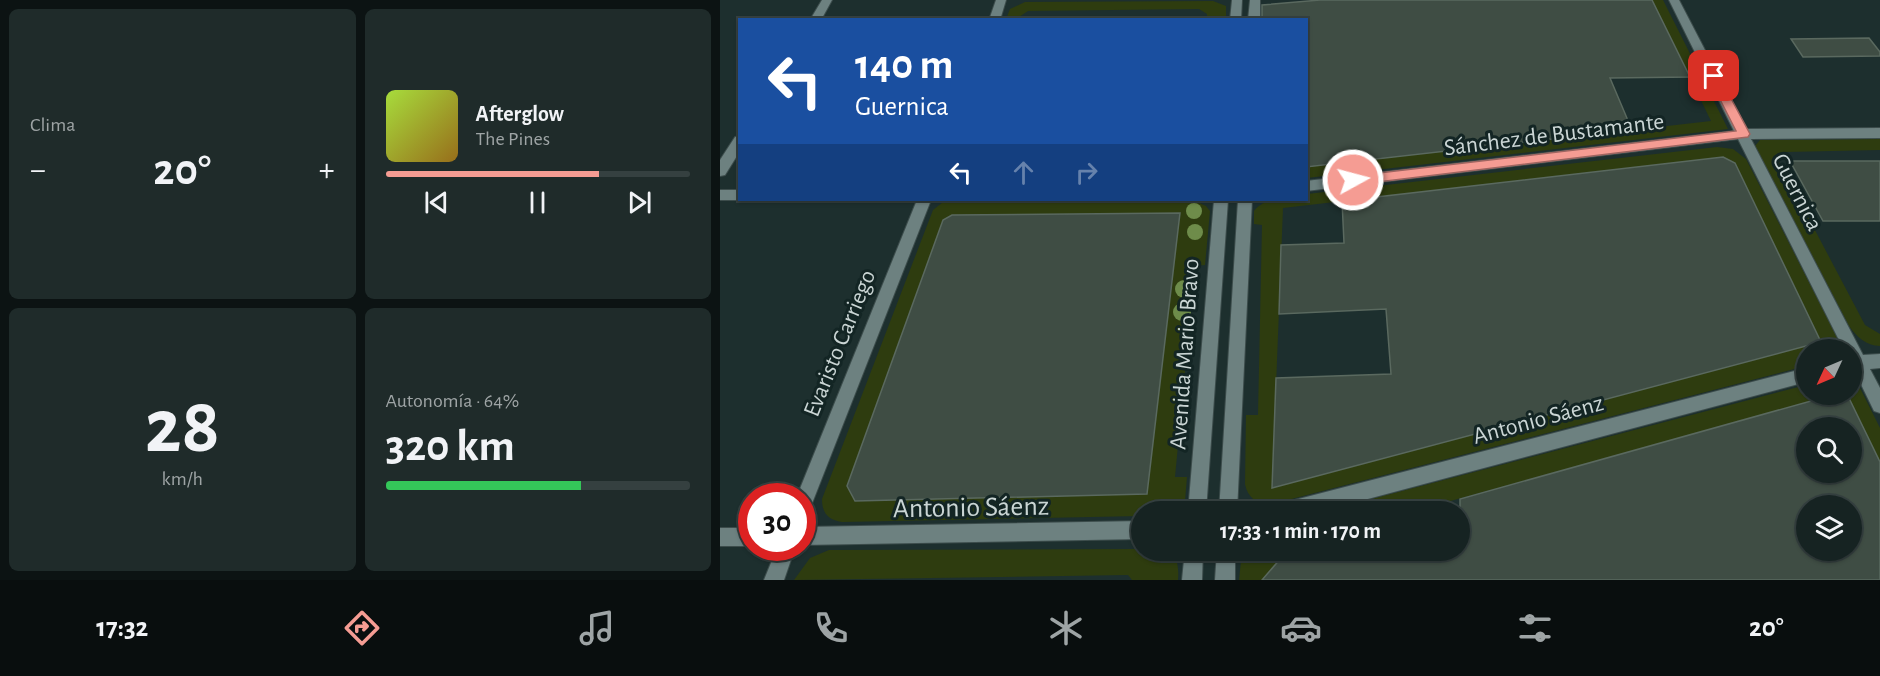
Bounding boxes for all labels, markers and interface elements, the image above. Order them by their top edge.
icon: left [756,42,834,120]
text: 140 m [855,44,953,86]
pin [1688,50,1739,101]
icon: arrive [1697,59,1730,92]
text: Guernica [855,93,949,120]
text: Afterglow [476,103,564,125]
street label: Sánchez de Bustamante [1443,110,1666,160]
text: Clima [30,115,75,135]
text: The Pines [476,129,550,149]
text: 20° [153,148,211,193]
position arrow [1321,148,1385,212]
street label: Guernica [1768,150,1827,235]
text: − [30,154,46,187]
text: + [319,154,334,187]
icon: left [944,156,977,189]
icon: ahead [1007,156,1040,189]
icon: right [1070,156,1103,189]
icon: previous [420,186,453,219]
icon: pause [521,186,554,219]
icon: next [623,186,656,219]
street label: Avenida Mario Bravo [1166,258,1204,450]
street label: Evaristo Carriego [800,267,880,420]
north arrow [1796,339,1862,405]
map controls [1796,339,1862,561]
text: 28 [145,389,220,467]
text: Autonomía · 64% [386,391,519,411]
street label: Antonio Sáenz [1470,391,1606,449]
button: search [1796,417,1862,483]
text: 320 km [386,424,515,469]
text: km/h [162,469,203,489]
speed limit sign: 30 [738,483,816,561]
street label: Antonio Sáenz [893,493,1049,523]
button: layers [1796,495,1862,561]
text: 17:33 · 1 min · 170 m [1220,520,1381,542]
icon: directions [341,607,383,649]
icon: music [576,607,618,649]
icon: phone [810,607,852,649]
icon: climate [1045,607,1087,649]
icon: car [1280,607,1322,649]
icon: filters [1514,607,1556,649]
text: 17:32 [96,614,148,641]
text: 20° [1749,614,1784,641]

